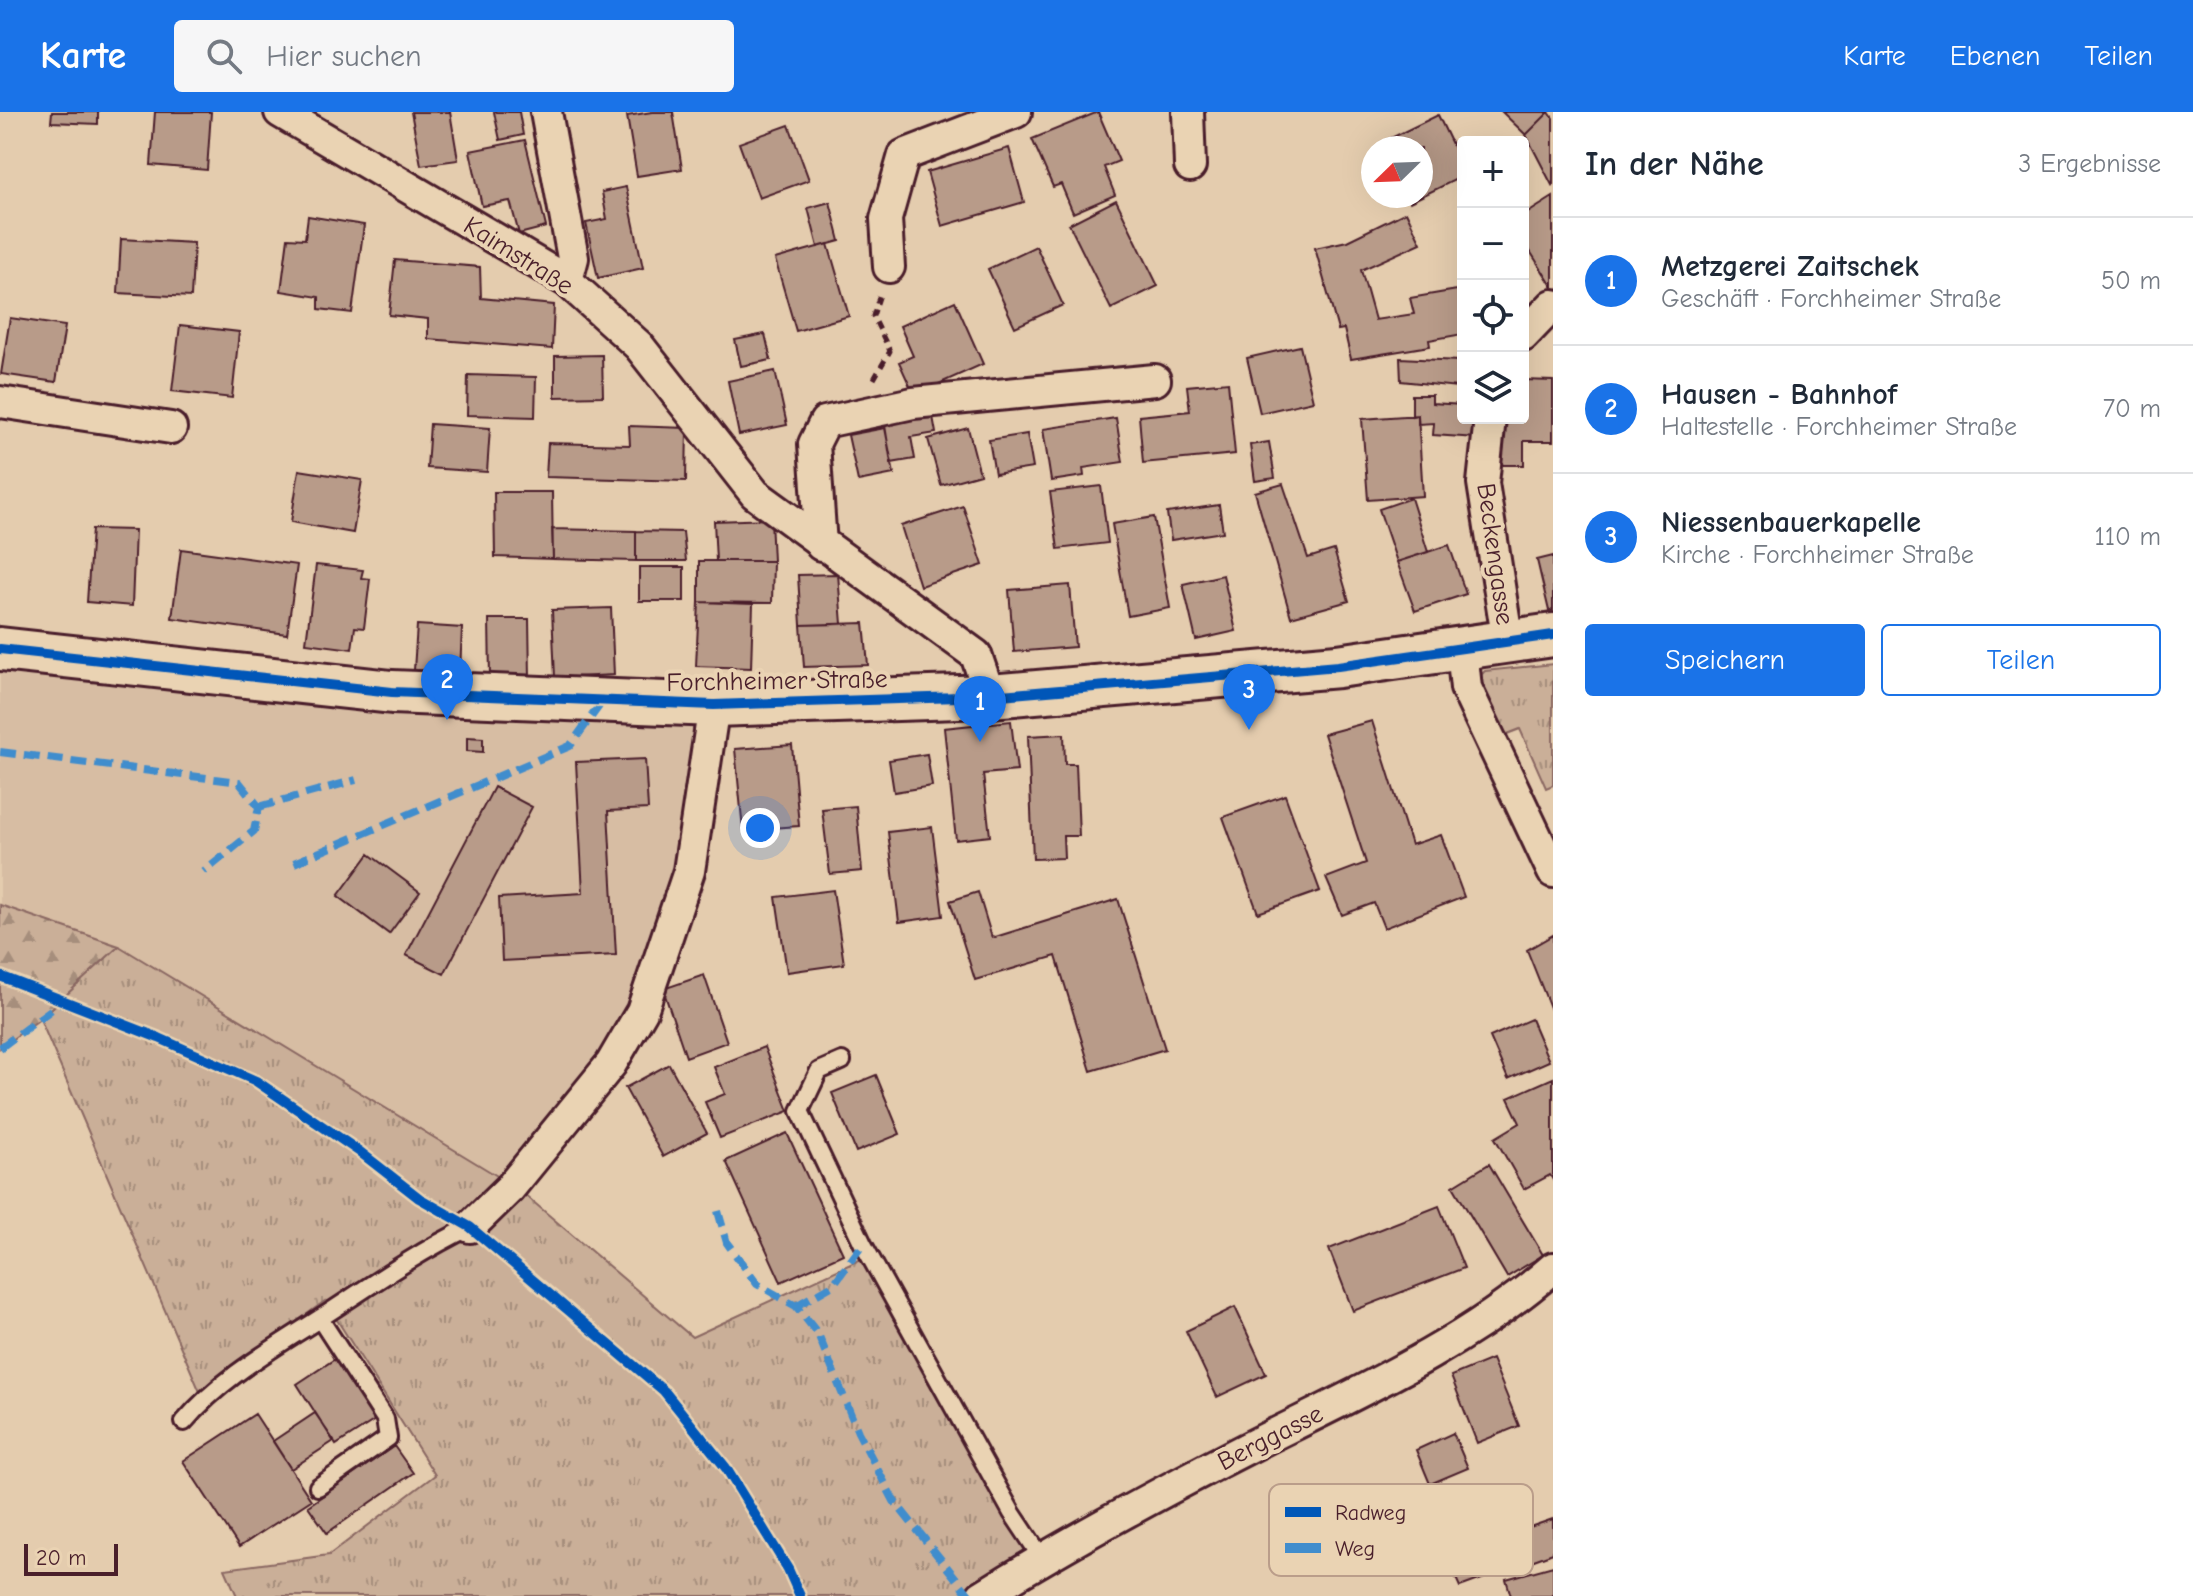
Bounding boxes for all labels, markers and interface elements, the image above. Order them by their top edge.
search box [174,20,734,92]
text: Karte [40,34,126,78]
icon: search [202,34,246,78]
text: Hier suchen [266,39,422,74]
text: Karte [1843,40,1906,72]
text: Ebenen [1950,40,2041,72]
text: Teilen [2085,40,2153,72]
north arrow [1361,136,1433,208]
map controls [1457,136,1529,424]
button: + [1457,136,1529,208]
text: In der Nähe [1585,144,1764,184]
text: 3 Ergebnisse [2018,149,2161,179]
button: − [1457,208,1529,280]
street label: Kaimstraße [458,210,579,301]
text: Metzgerei Zaitschek [1661,249,1919,284]
text: 1 [1606,266,1616,296]
text: 50 m [2101,266,2161,296]
button: locate [1457,280,1529,352]
text: Geschäft · Forchheimer Straße [1661,284,2001,314]
button: layers [1457,352,1529,424]
text: Hausen - Bahnhof [1661,377,1897,412]
text: 2 [1605,394,1617,424]
text: 70 m [2103,394,2161,424]
text: Haltestelle · Forchheimer Straße [1661,412,2017,442]
street label: Beckengasse [1470,481,1520,627]
text: Niessenbauerkapelle [1661,505,1921,540]
text: 3 [1605,522,1617,552]
text: 110 m [2094,522,2161,552]
text: Kirche · Forchheimer Straße [1661,540,1974,570]
button: Speichern [1585,624,1865,696]
button: Teilen [1881,624,2161,696]
pin: 2 [421,654,473,720]
street label: Forchheimer Straße [666,664,888,698]
pin: 3 [1223,664,1275,730]
pin: 1 [954,676,1006,742]
your location [740,808,780,848]
street label: Berggasse [1213,1399,1328,1477]
legend [1269,1484,1533,1576]
text: Radweg [1335,1500,1406,1526]
text: Weg [1335,1536,1375,1562]
scale bar [24,1540,118,1576]
text: 20 m [36,1545,86,1571]

